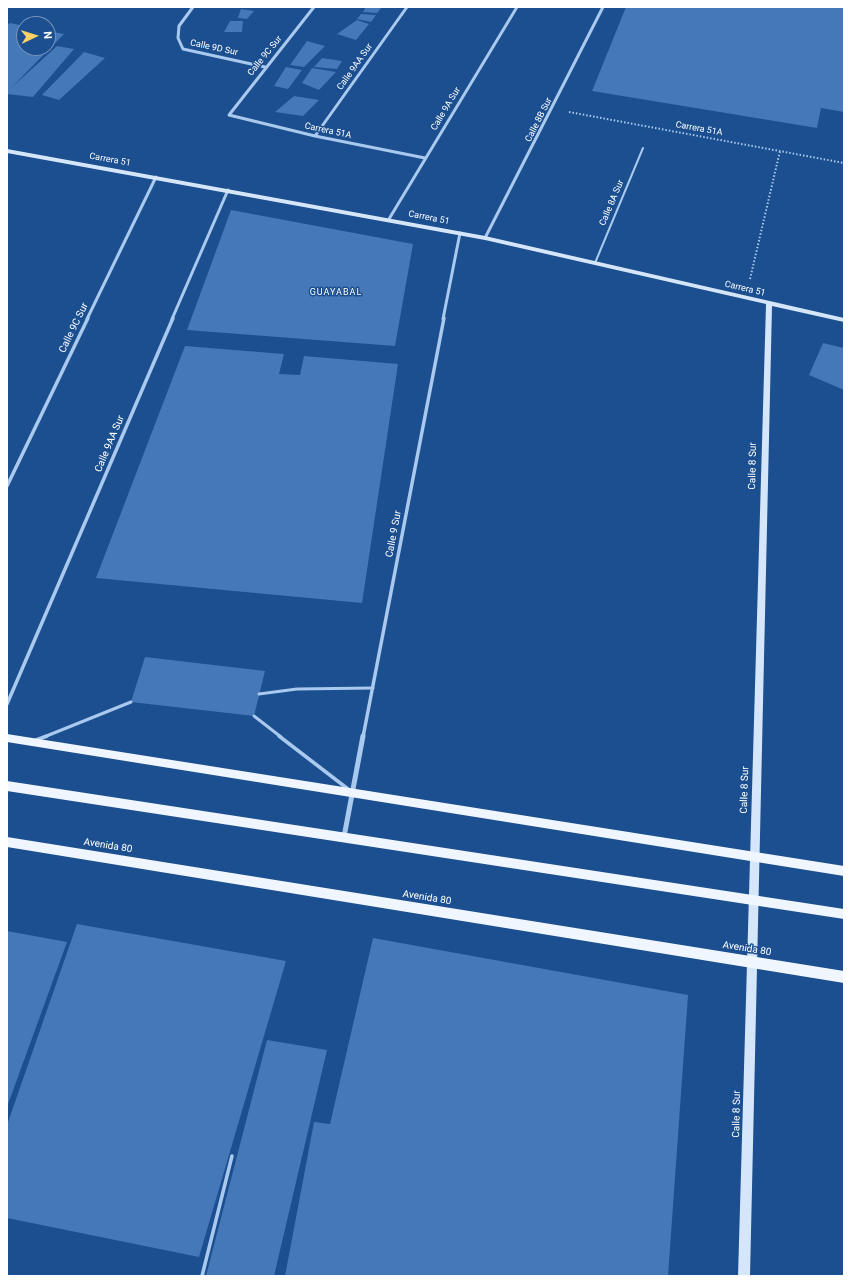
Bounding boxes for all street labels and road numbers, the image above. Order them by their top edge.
street label: Calle 9C Sur [245,34,285,78]
street label: Calle 9D Sur [189,38,239,58]
street label: Calle 9AA Sur [335,42,375,92]
street label: Calle 9A Sur [429,85,463,133]
street label: Calle 8B Sur [523,96,555,144]
street label: Carrera 51A [675,120,723,138]
street label: Carrera 51A [304,121,352,141]
street label: Carrera 51 [89,151,131,169]
street label: Calle 8A Sur [598,178,626,228]
street label: Carrera 51 [408,209,450,227]
street label: Carrera 51 [723,279,767,299]
street label: Calle 9C Sur [57,301,91,355]
street label: Calle 9AA Sur [93,414,127,474]
street label: Calle 8 Sur [747,442,759,490]
street label: Calle 9 Sur [384,510,404,558]
street label: Calle 8 Sur [738,766,752,814]
street label: Avenida 80 [83,836,133,856]
street label: Avenida 80 [402,888,452,908]
street label: Avenida 80 [722,939,772,959]
street label: Calle 8 Sur [731,1090,743,1138]

